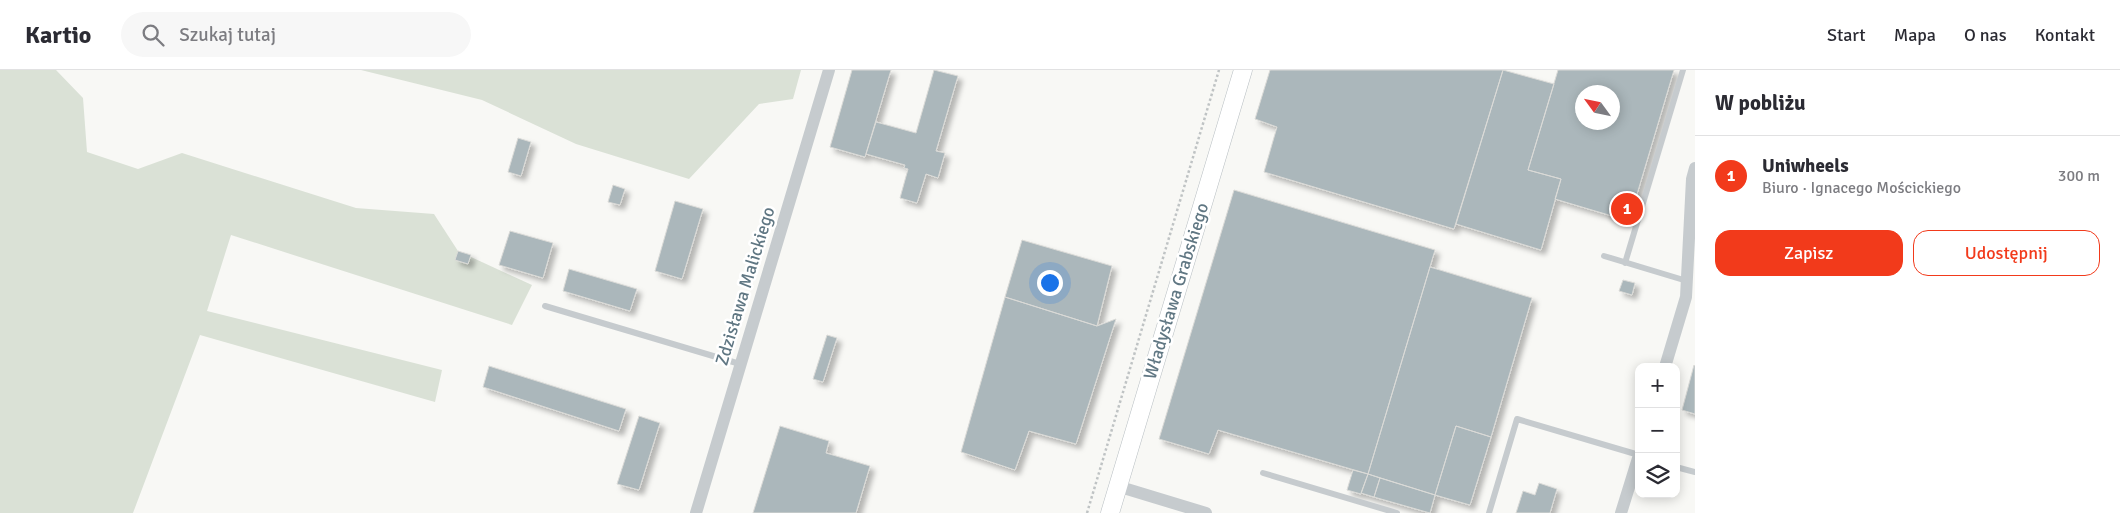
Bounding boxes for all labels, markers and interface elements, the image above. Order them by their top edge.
search box [121,12,471,57]
text: Kartio [25,20,91,50]
icon: search [139,21,167,49]
text: Szukaj tutaj [179,23,276,47]
text: Start [1827,24,1866,46]
text: Mapa [1894,24,1936,46]
text: O nas [1964,24,2007,46]
text: Kontakt [2035,24,2095,46]
north arrow [1575,85,1620,130]
text: W pobliżu [1715,90,1806,116]
text: Uniwheels [1762,154,1849,178]
text: 1 [1727,166,1735,186]
text: 300 m [2058,166,2100,186]
text: Biuro · Ignacego Mościckiego [1762,178,1961,198]
pin: 1 [1611,190,1643,228]
street label: Władysława Grabskiego [1139,200,1213,382]
street label: Zdzisława Malickiego [710,204,780,368]
button: Zapisz [1715,230,1903,276]
button: Udostępnij [1913,230,2100,276]
your location [1037,270,1063,296]
map controls [1635,363,1680,498]
button: + [1635,363,1680,408]
button: − [1635,408,1680,453]
button: layers [1635,453,1680,498]

